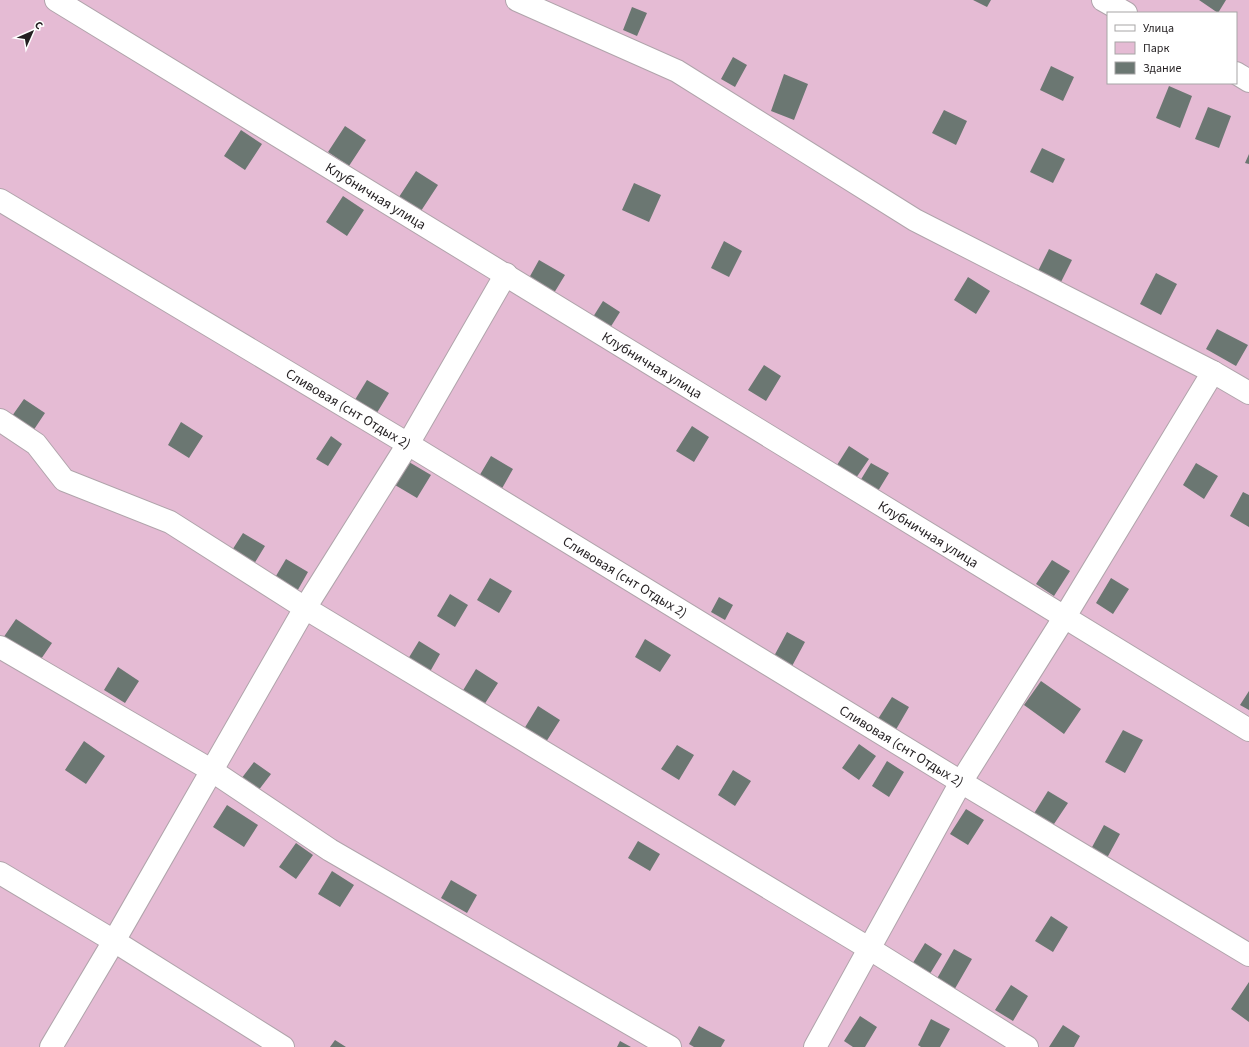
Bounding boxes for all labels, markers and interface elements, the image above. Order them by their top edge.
north arrow [12,12,52,52]
legend [1107,12,1237,84]
text: С [31,18,47,33]
text: Улица [1143,20,1174,37]
text: Парк [1143,40,1169,57]
text: Здание [1143,60,1182,77]
street label: Клубничная улица [321,158,429,235]
street label: Клубничная улица [598,327,706,404]
street label: Сливовая (снт Отдых 2) [282,364,414,454]
street label: Клубничная улица [874,496,982,573]
street label: Сливовая (снт Отдых 2) [559,532,691,623]
street label: Сливовая (снт Отдых 2) [835,701,967,792]

